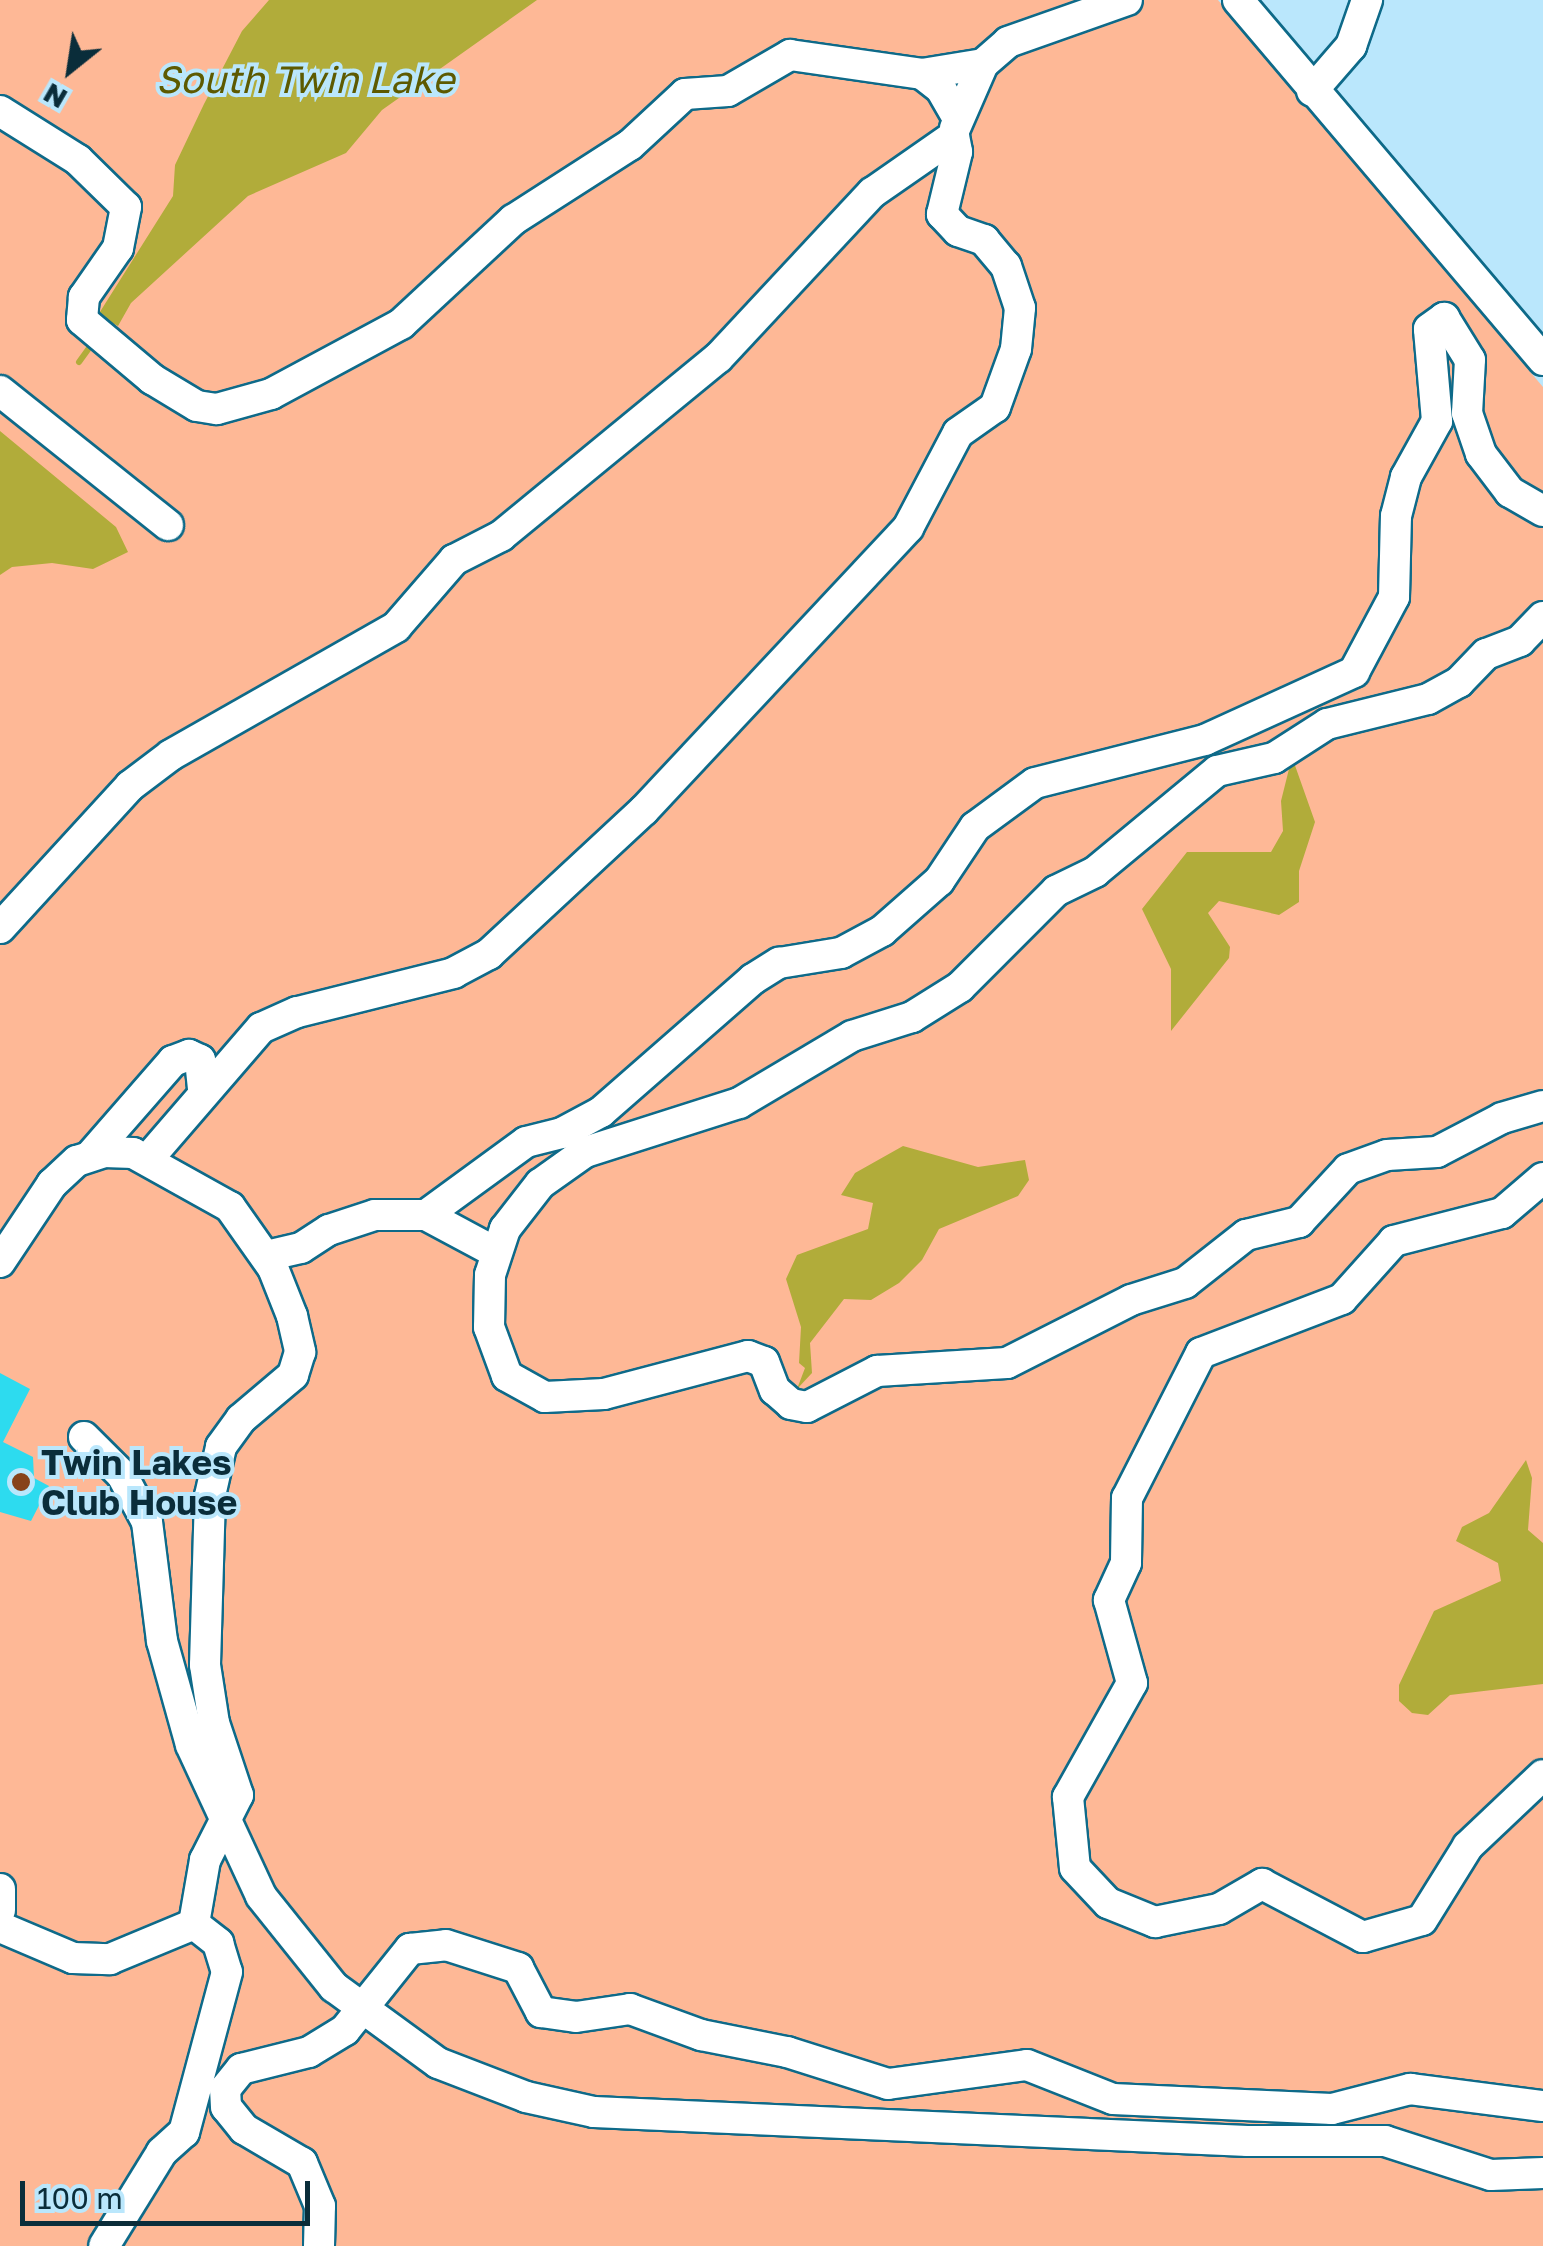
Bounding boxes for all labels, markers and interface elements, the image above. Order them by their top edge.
north arrow [20,20,120,120]
water label: South Twin Lake [156,56,454,102]
text: N [37,77,72,116]
place label: Twin Lakes Club House [41,1441,237,1523]
marker: Twin Lakes Club House [10,1471,32,1493]
scale bar [25,2161,315,2223]
text: 100 m [37,2180,123,2216]

